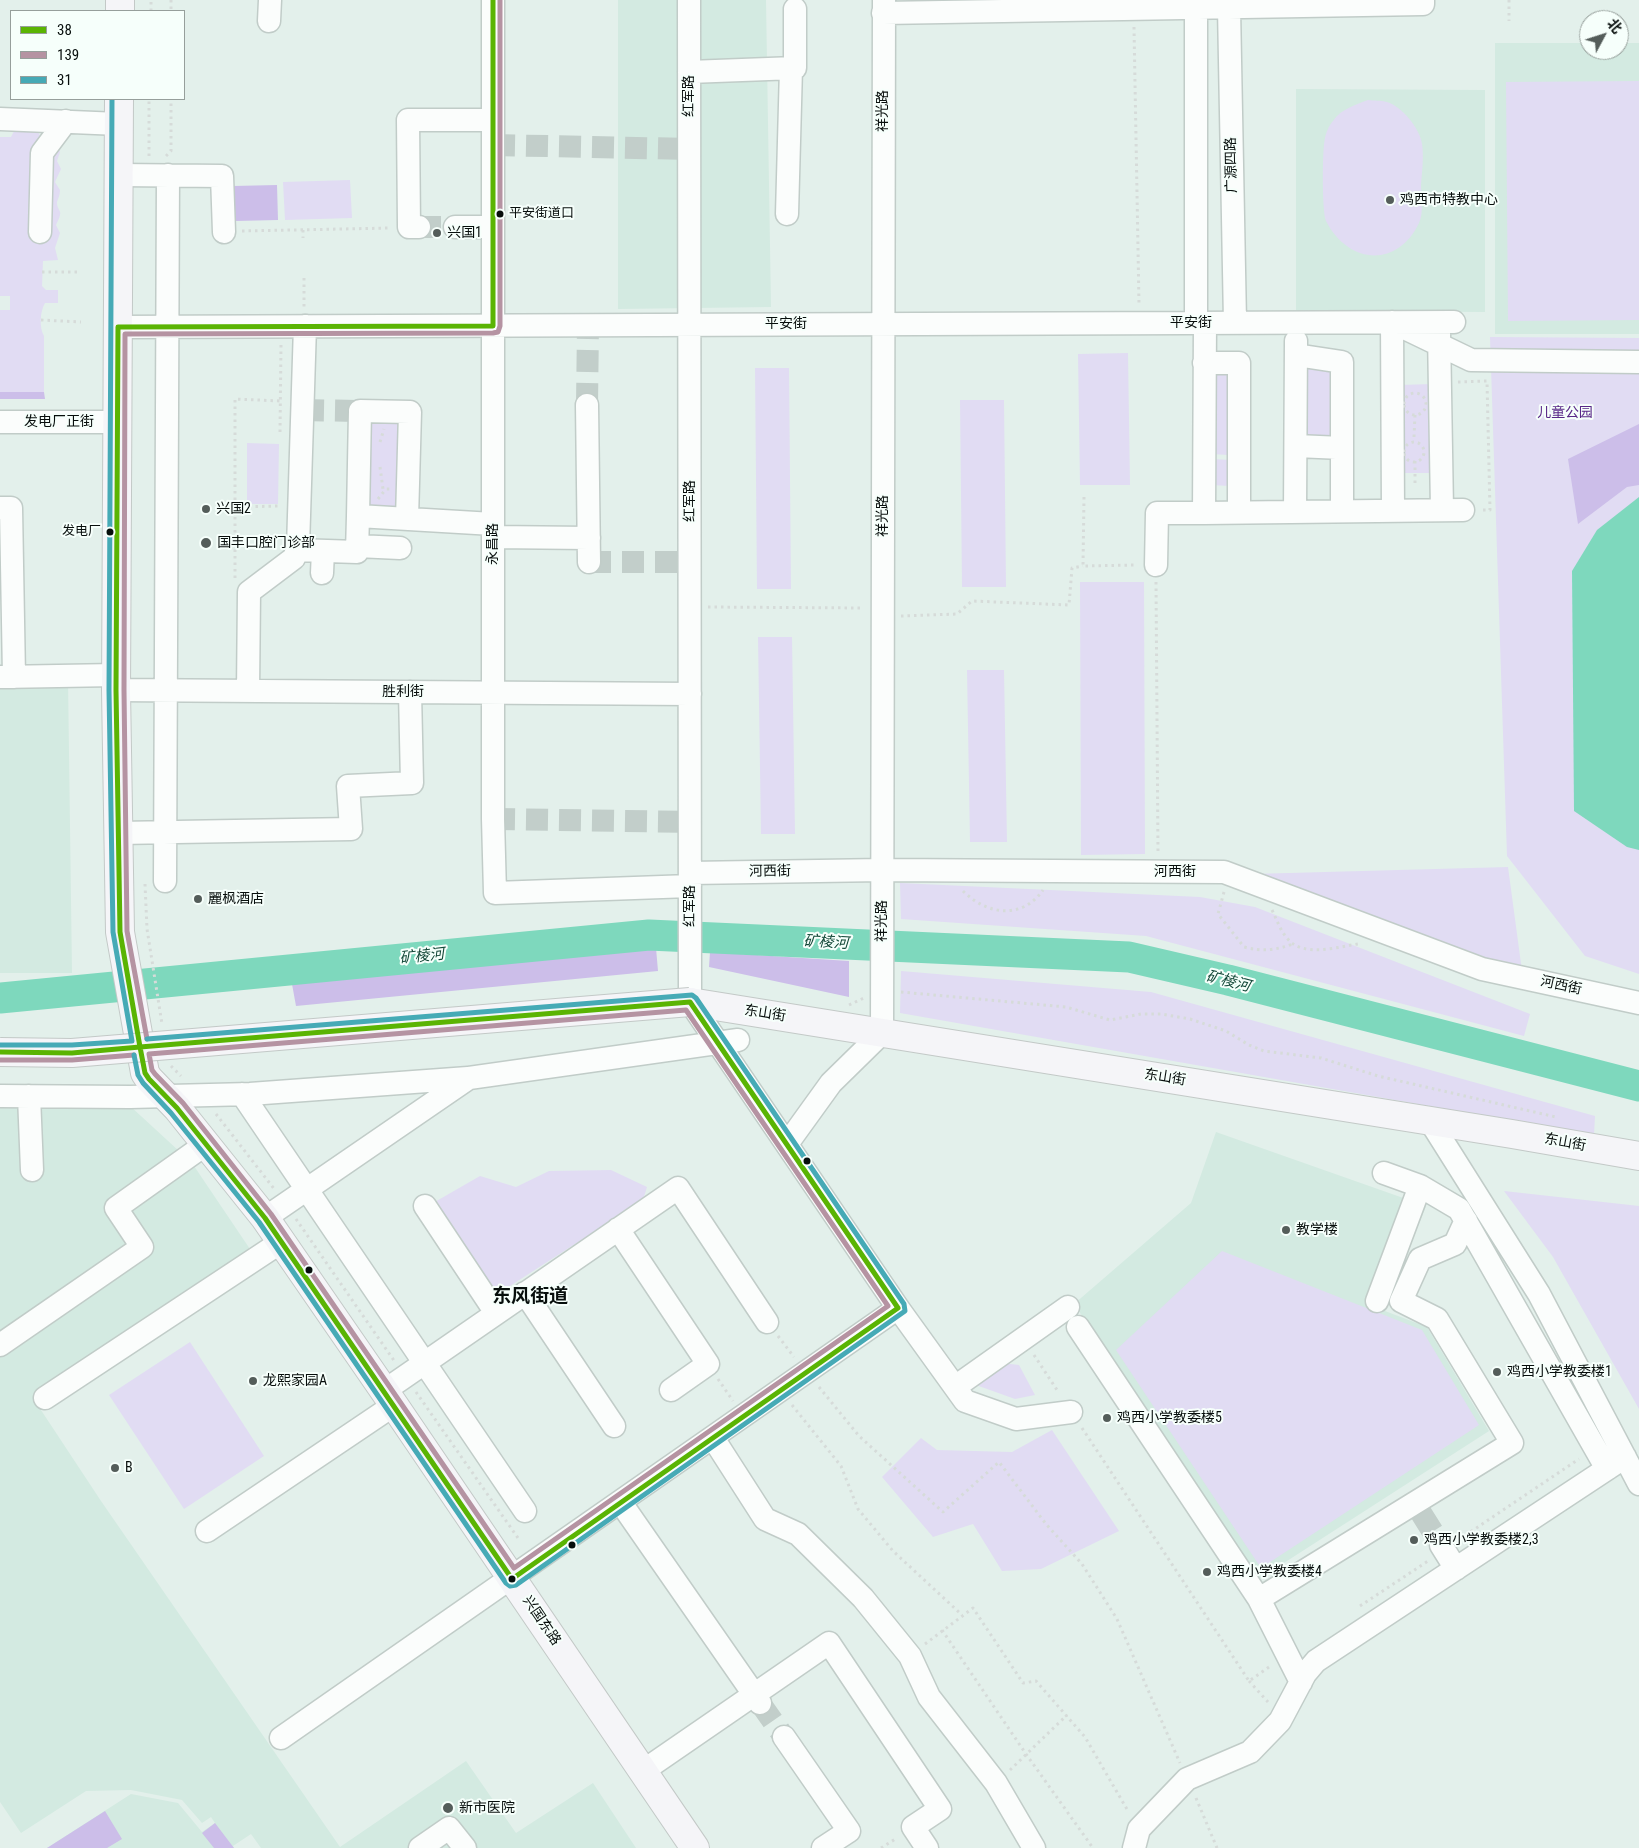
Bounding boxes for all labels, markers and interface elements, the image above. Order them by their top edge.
legend [10,10,185,100]
north arrow [1579,10,1629,60]
text: 北 [1604,15,1625,37]
text: 38 [57,21,72,39]
text: 139 [57,46,79,64]
text: 31 [57,71,72,89]
street label: 红军路 [681,75,697,117]
street label: 祥光路 [875,90,891,132]
street label: 广源四路 [1223,137,1241,193]
place label: 鸡西市特教中心 [1400,192,1498,208]
marker: 鸡西市特教中心 [1384,194,1396,206]
place label: 平安街道口 [509,206,574,222]
marker: 平安街道口 [495,209,505,219]
place label: 兴国1 [447,225,482,241]
marker: 兴国1 [431,227,443,239]
street label: 平安街 [1170,315,1212,331]
street label: 平安街 [765,316,807,332]
park label: 儿童公园 [1537,405,1593,421]
street label: 发电厂正街 [24,414,94,430]
street label: 红军路 [682,480,698,522]
street label: 祥光路 [875,495,891,537]
place label: 兴国2 [216,501,251,517]
marker: 兴国2 [200,503,212,515]
street label: 永昌路 [485,523,501,565]
place label: 发电厂 [62,524,101,540]
marker: 发电厂 [105,527,115,537]
place label: 国丰口腔门诊部 [217,535,315,551]
marker: 国丰口腔门诊部 [199,536,213,550]
street label: 胜利街 [382,684,424,700]
street label: 河西街 [749,863,791,881]
street label: 河西街 [1154,864,1196,880]
street label: 红军路 [682,885,698,927]
place label: 麗枫酒店 [208,891,264,907]
marker: 麗枫酒店 [192,893,204,905]
street label: 祥光路 [874,900,890,942]
water label: 矿棱河 [803,933,849,953]
water label: 矿棱河 [399,946,445,968]
water label: 矿棱河 [1204,968,1252,996]
street label: 河西街 [1539,973,1583,999]
street label: 东山街 [743,1002,787,1026]
street label: 东山街 [1143,1066,1187,1090]
street label: 东山街 [1543,1131,1587,1155]
unlabelled marker [802,1156,812,1166]
place label: 教学楼 [1296,1222,1338,1238]
marker: 教学楼 [1280,1224,1292,1236]
unlabelled marker [304,1265,314,1275]
district label: 东风街道 [492,1286,568,1308]
place label: 鸡西小学教委楼1 [1507,1364,1612,1380]
marker: 鸡西小学教委楼1 [1491,1366,1503,1378]
place label: 龙熙家园A [263,1373,327,1389]
marker: 龙熙家园A [247,1375,259,1387]
place label: 鸡西小学教委楼5 [1117,1410,1222,1426]
marker: 鸡西小学教委楼5 [1101,1412,1113,1424]
place label: B [125,1460,133,1476]
marker: B [109,1462,121,1474]
place label: 鸡西小学教委楼2,3 [1424,1532,1539,1548]
marker: 鸡西小学教委楼2,3 [1408,1534,1420,1546]
unlabelled marker [567,1540,577,1550]
place label: 鸡西小学教委楼4 [1217,1564,1322,1580]
marker: 鸡西小学教委楼4 [1201,1566,1213,1578]
unlabelled marker [507,1574,517,1584]
street label: 兴国东路 [518,1593,564,1649]
place label: 新市医院 [459,1800,515,1816]
marker: 新市医院 [441,1801,455,1815]

